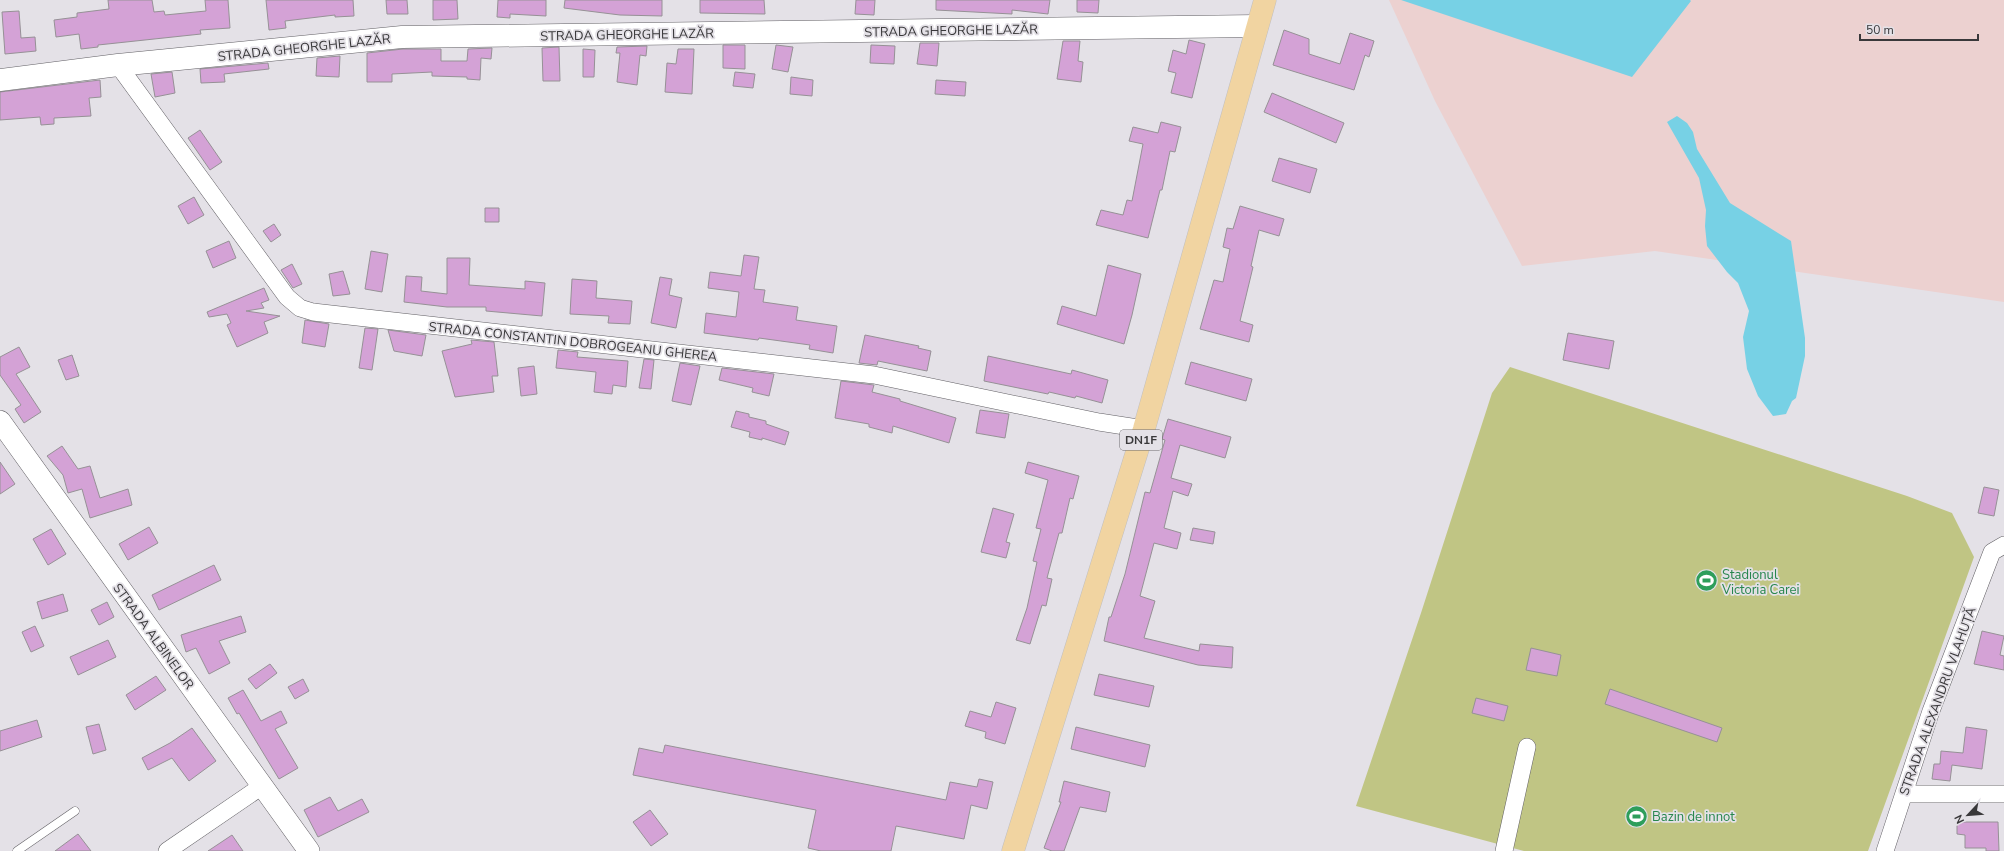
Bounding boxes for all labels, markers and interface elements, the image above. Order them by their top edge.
scale bar [1860,16,1978,42]
street label: STRADA GHEORGHE LAZĂR [864,19,1038,42]
text: 50 m [1866,22,1894,38]
street label: STRADA GHEORGHE LAZĂR [540,23,714,46]
street label: STRADA GHEORGHE LAZĂR [217,29,392,66]
street label: STRADA CONSTANTIN DOBROGEANU GHEREA [428,318,719,366]
road number: DN1F [1120,430,1162,450]
place label: Stadionul Victoria Carei [1721,566,1800,599]
sports icon: Stadionul Victoria Carei [1694,568,1720,594]
street label: STRADA ALBINELOR [109,580,198,694]
street label: STRADA ALEXANDRU VLAHUȚĂ [1894,604,1981,798]
north arrow [1948,795,1988,835]
sports icon: Bazin de innot [1624,803,1650,829]
place label: Bazin de innot [1652,808,1735,826]
text: N [1951,812,1968,826]

